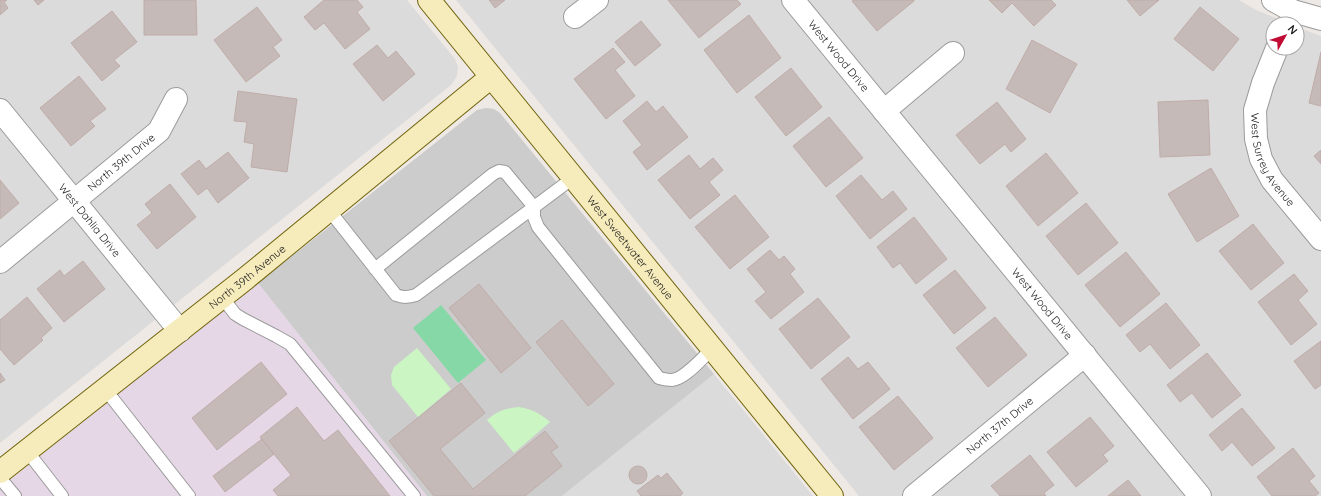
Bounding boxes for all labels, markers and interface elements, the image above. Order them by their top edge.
north arrow [1265,16,1305,56]
street label: West Wood Drive [805,17,872,94]
text: N [1285,22,1301,37]
street label: West Surrey Avenue [1248,113,1298,209]
street label: North 39th Drive [85,130,158,194]
street label: West Dahlia Drive [56,181,124,260]
street label: West Sweetwater Avenue [584,193,676,302]
street label: North 39th Avenue [206,242,288,312]
street label: West Wood Drive [1009,265,1076,342]
street label: North 37th Drive [963,394,1036,457]

